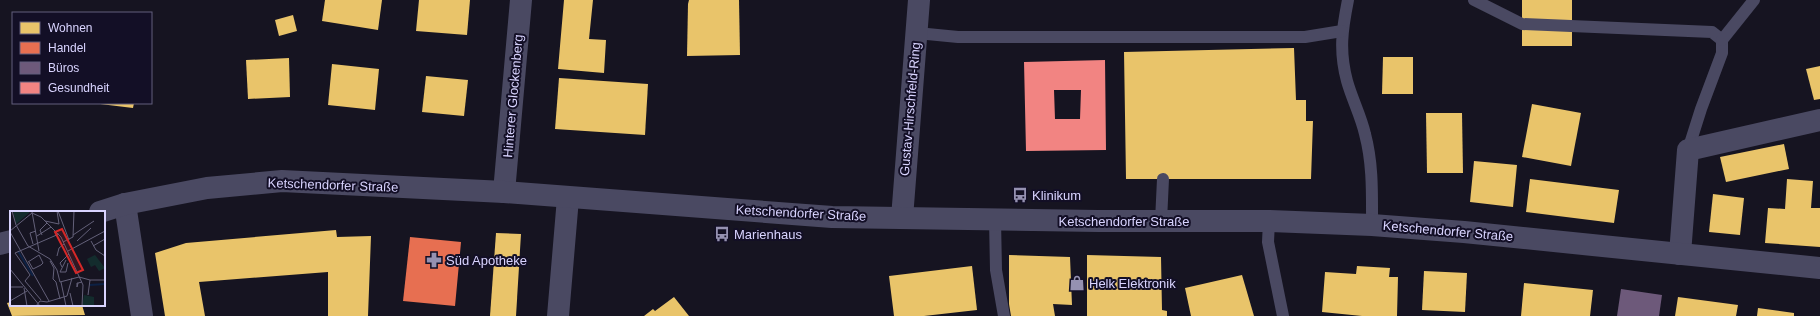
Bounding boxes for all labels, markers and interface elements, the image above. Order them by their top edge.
legend [12,12,152,104]
text: Wohnen [48,21,92,35]
street label: Hinterer Glockenberg [500,34,526,158]
text: Handel [48,41,86,55]
street label: Gustav-Hirschfeld-Ring [897,41,923,177]
text: Büros [48,61,79,75]
text: Gesundheit [48,81,110,95]
street label: Ketschendorfer Straße [267,175,399,195]
bus stop icon: Klinikum [1011,186,1029,204]
place label: Klinikum [1032,188,1081,203]
street label: Ketschendorfer Straße [735,202,867,224]
inset map [10,211,105,306]
street label: Ketschendorfer Straße [1059,214,1189,229]
street label: Ketschendorfer Straße [1382,218,1514,244]
bus stop icon: Marienhaus [713,225,731,243]
place label: Marienhaus [734,227,802,242]
pharmacy icon: Süd Apotheke [425,251,443,269]
place label: Süd Apotheke [446,253,527,268]
shop icon: Helk Elektronik [1068,274,1086,292]
place label: Helk Elektronik [1089,276,1176,291]

